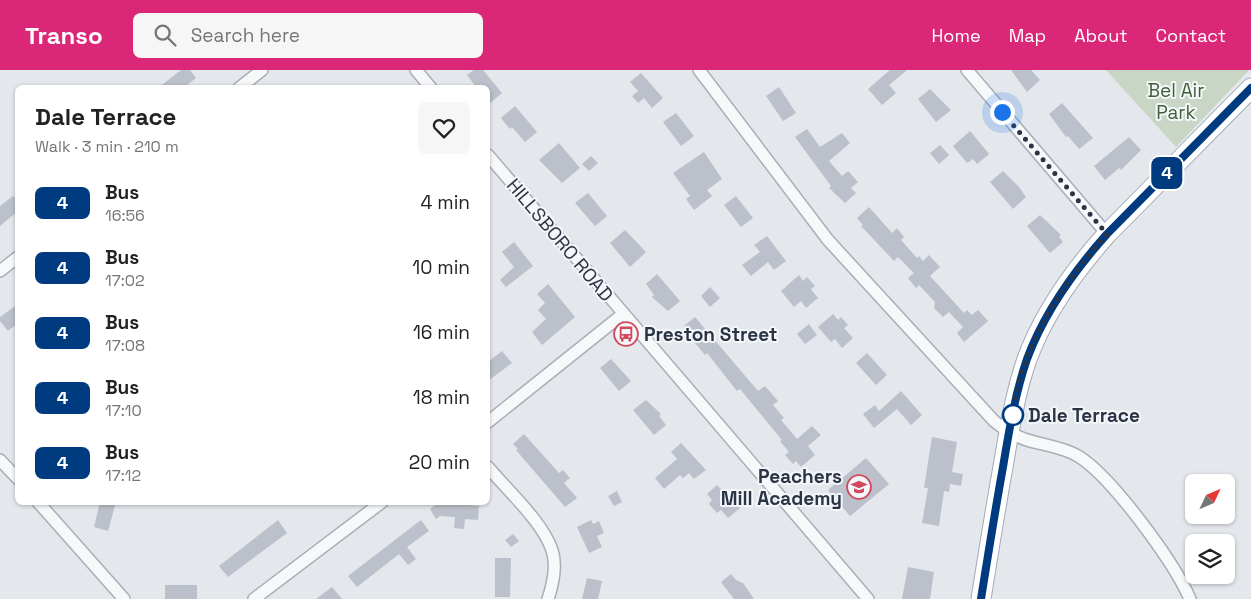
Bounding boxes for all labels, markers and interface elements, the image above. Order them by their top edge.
search box [133,13,483,58]
text: Transo [25,20,103,51]
icon: search [151,21,179,49]
text: Search here [191,23,300,48]
text: Home [932,24,981,47]
text: Map [1009,24,1046,47]
text: About [1074,24,1128,47]
text: Contact [1156,24,1226,47]
park label: Bel Air Park [1148,78,1204,125]
your location [990,100,1015,125]
text: Dale Terrace [35,101,176,132]
button: heart [418,102,470,154]
text: Walk · 3 min · 210 m [35,136,179,157]
line badge: 4 [1151,157,1183,189]
text: 4 [1161,161,1173,184]
street label: HILLSBORO ROAD [501,173,619,307]
text: Bus [105,180,139,205]
text: 4 min [421,190,470,215]
text: 4 [57,191,68,214]
text: 16:56 [105,205,145,226]
text: Bus [105,245,139,270]
text: 10 min [412,255,470,280]
text: 4 [57,256,68,279]
text: 17:02 [105,270,145,291]
text: Bus [105,310,139,335]
text: 16 min [413,320,470,345]
text: 4 [57,321,68,344]
bus stop icon: Preston Street [613,321,639,347]
place label: Preston Street [644,322,778,347]
text: 17:08 [105,335,145,356]
text: Bus [105,375,139,400]
text: 18 min [413,385,470,410]
text: 4 [57,386,68,409]
text: 17:10 [105,400,142,421]
place label: Dale Terrace [1028,403,1140,428]
marker: Dale Terrace [1002,404,1024,426]
text: Bus [105,440,139,465]
text: 20 min [409,450,470,475]
text: 4 [57,451,68,474]
place label: Peachers Mill Academy [721,464,842,511]
text: 17:12 [105,465,141,486]
school or university icon: Peachers Mill Academy [846,474,872,500]
north arrow [1185,474,1235,524]
map controls [1185,474,1235,584]
button: layers [1185,534,1235,584]

